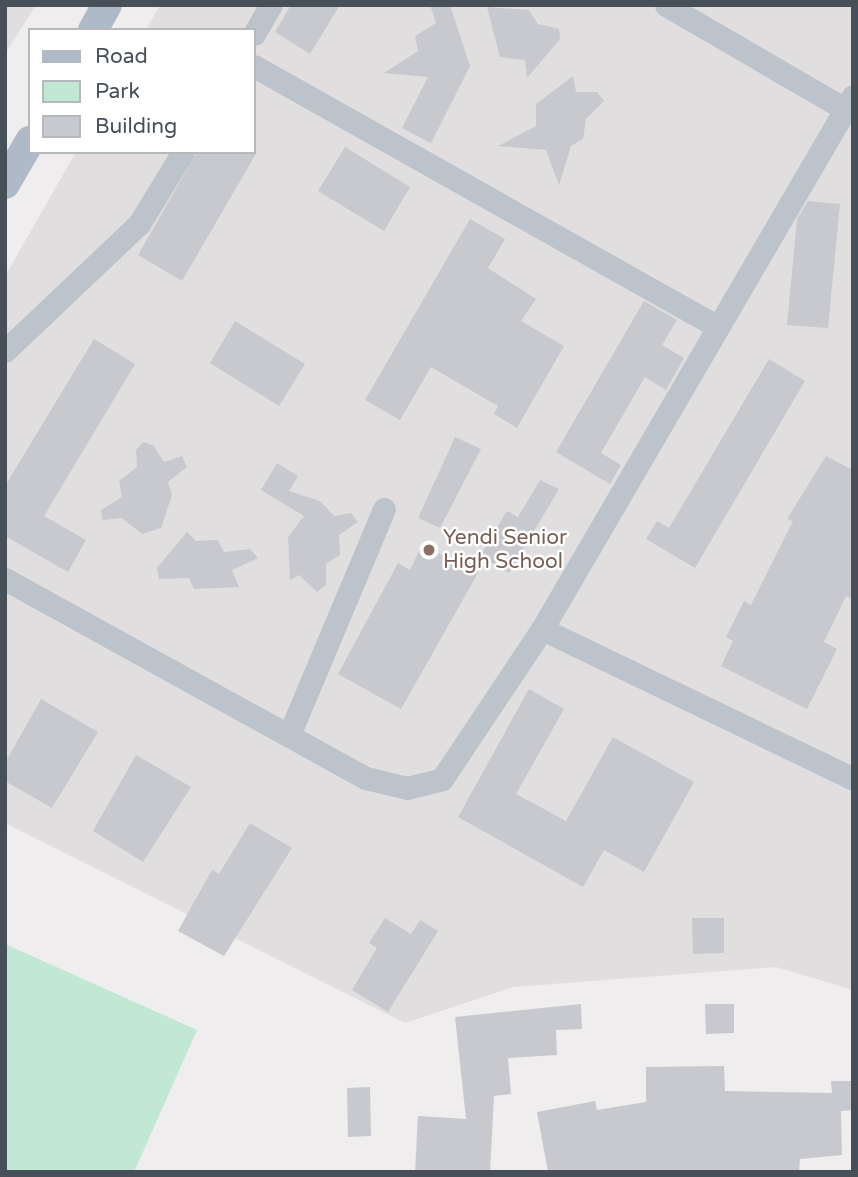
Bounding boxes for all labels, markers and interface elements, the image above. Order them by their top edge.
legend [28,28,256,154]
text: Road [95,44,148,69]
text: Park [95,79,140,104]
text: Building [95,114,177,139]
place label: Yendi Senior High School [443,525,567,575]
marker: Yendi Senior High School [421,542,437,558]

